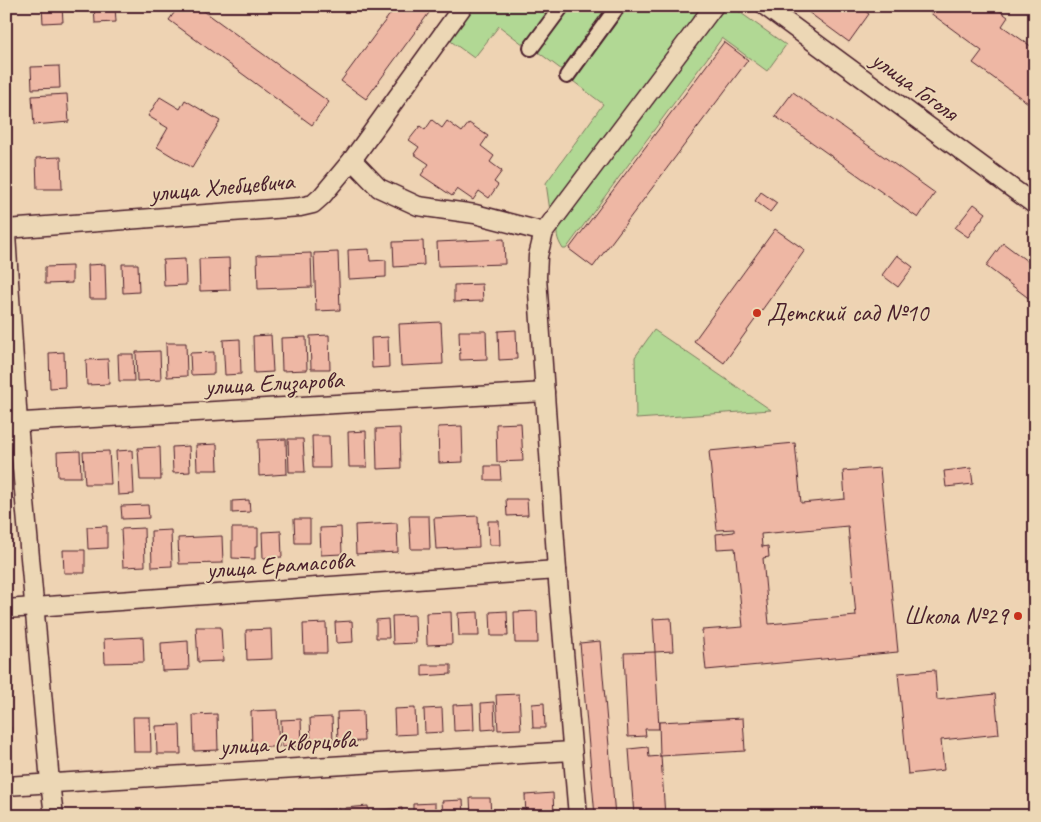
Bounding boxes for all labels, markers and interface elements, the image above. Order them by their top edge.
street label: улица Гоголя [864,43,967,130]
street label: улица Хлебцевича [147,165,297,209]
place label: Детский сад №10 [767,297,930,329]
marker: Детский сад №10 [751,307,763,319]
street label: улица Елизарова [202,363,346,404]
street label: улица Ерамасова [203,544,357,586]
place label: Школа №29 [904,600,1010,632]
marker: Школа №29 [1012,610,1024,622]
street label: улица Скворцова [217,723,360,763]

